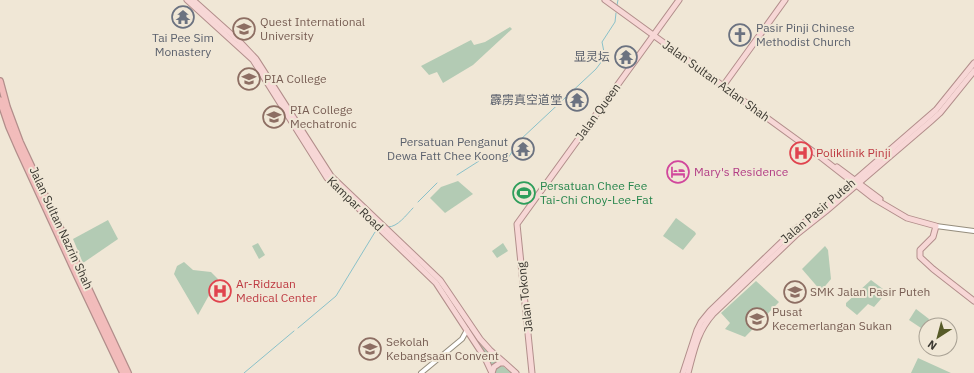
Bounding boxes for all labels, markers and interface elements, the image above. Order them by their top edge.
temple icon: Tai Pee Sim Monastery [170,4,196,30]
place label: Quest International University [260,14,365,43]
school or university icon: Quest International University [231,16,257,42]
place label: Pasir Pinji Chinese Methodist Church [756,20,855,49]
church icon: Pasir Pinji Chinese Methodist Church [727,22,753,48]
place label: Tai Pee Sim Monastery [152,30,214,59]
street label: Jalan Sultan Azlan Shah [660,37,773,125]
temple icon: 显灵坛 [613,44,639,70]
place label: 显灵坛 [574,49,610,64]
school or university icon: PIA College [236,66,262,92]
place label: PIA College [264,71,327,86]
street label: Jalan Queen [572,80,623,143]
temple icon: 霹雳真空道堂 [564,87,590,113]
place label: 霹雳真空道堂 [490,92,562,107]
place label: PIA College Mechatronic [290,102,357,131]
school or university icon: PIA College Mechatronic [261,104,287,130]
place label: Persatuan Penganut Dewa Fatt Chee Koong [387,134,509,163]
temple icon: Persatuan Penganut Dewa Fatt Chee Koong [510,136,536,162]
hospital icon: Poliklinik Pinji [788,140,814,166]
place label: Poliklinik Pinji [816,145,891,160]
hotel icon: Mary's Residence [665,159,691,185]
street label: Jalan Sultan Nazrin Shah [26,164,96,292]
place label: Mary's Residence [694,164,789,179]
street label: Kampar Road [324,173,387,234]
street label: Jalan Pasir Puteh [777,175,858,246]
place label: Persatuan Chee Fee Tai-Chi Choy-Lee-Fat [540,178,653,207]
sports icon: Persatuan Chee Fee Tai-Chi Choy-Lee-Fat [511,180,537,206]
street label: Jalan Tokong [513,260,536,333]
place label: Ar-Ridzuan Medical Center [236,276,317,305]
hospital icon: Ar-Ridzuan Medical Center [207,278,233,304]
school or university icon: SMK Jalan Pasir Puteh [782,279,808,305]
place label: SMK Jalan Pasir Puteh [810,284,930,299]
place label: Pusat Kecemerlangan Sukan [772,304,892,333]
school or university icon: Pusat Kecemerlangan Sukan [744,306,770,332]
north arrow [918,317,958,357]
place label: Sekolah Kebangsaan Convent [386,334,499,363]
school or university icon: Sekolah Kebangsaan Convent [357,336,383,362]
text: N [925,337,939,353]

